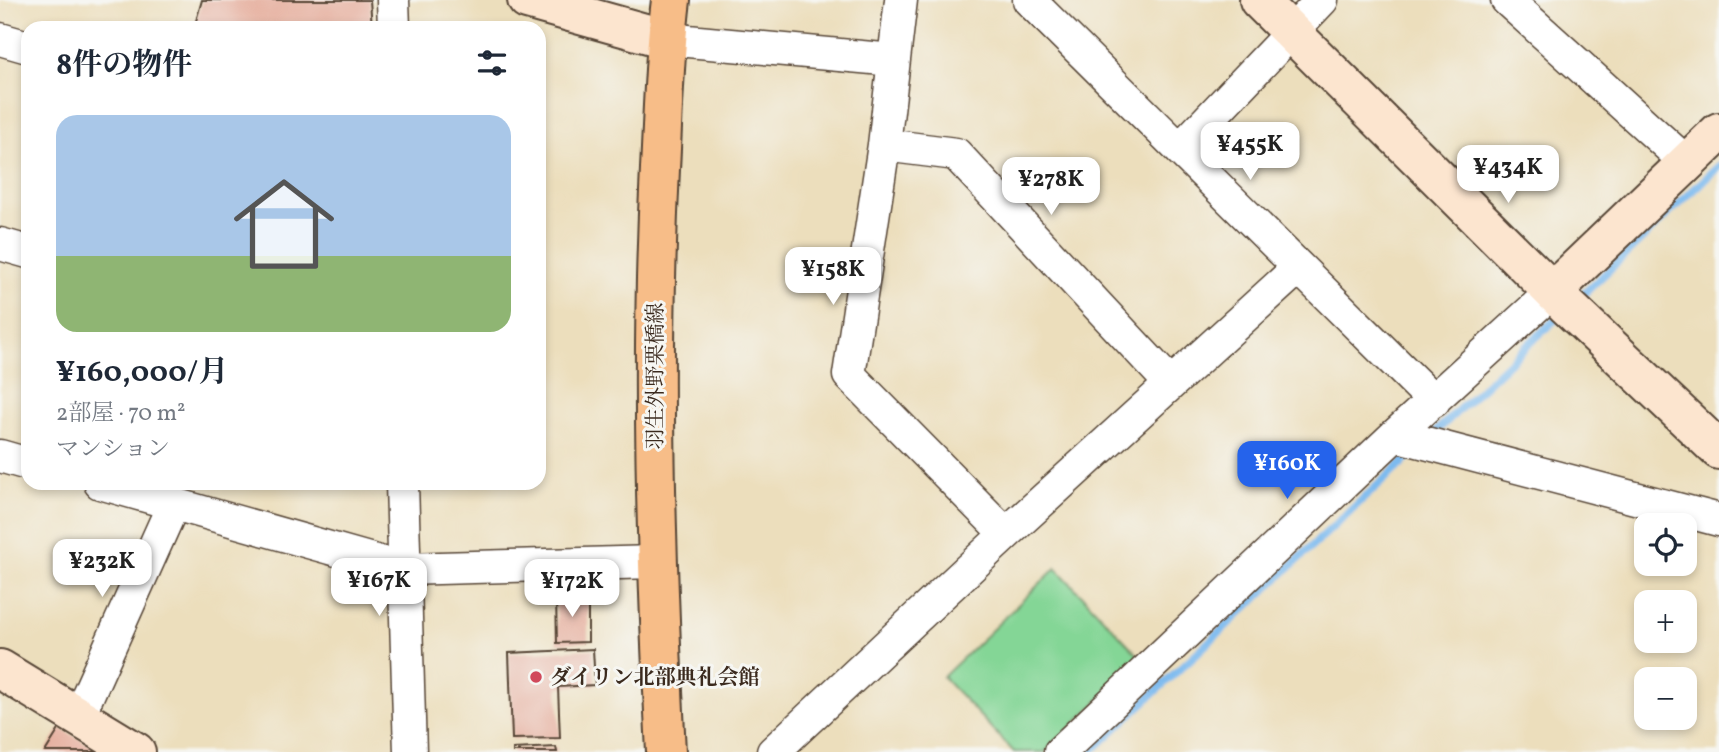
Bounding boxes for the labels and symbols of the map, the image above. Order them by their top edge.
pin: ¥455K [1201,122,1299,182]
pin: ¥434K [1459,146,1557,205]
pin: ¥278K [1002,158,1100,217]
pin: ¥158K [784,247,882,307]
street label: 羽生外野栗橋線 [642,303,671,450]
pin: ¥160K [1238,442,1336,501]
pin: ¥232K [53,540,151,599]
pin: ¥167K [330,558,428,618]
pin: ¥172K [523,560,621,619]
place label: ダイリン北部典礼会館 [550,664,760,693]
marker: ダイリン北部典礼会館 [528,669,544,685]

